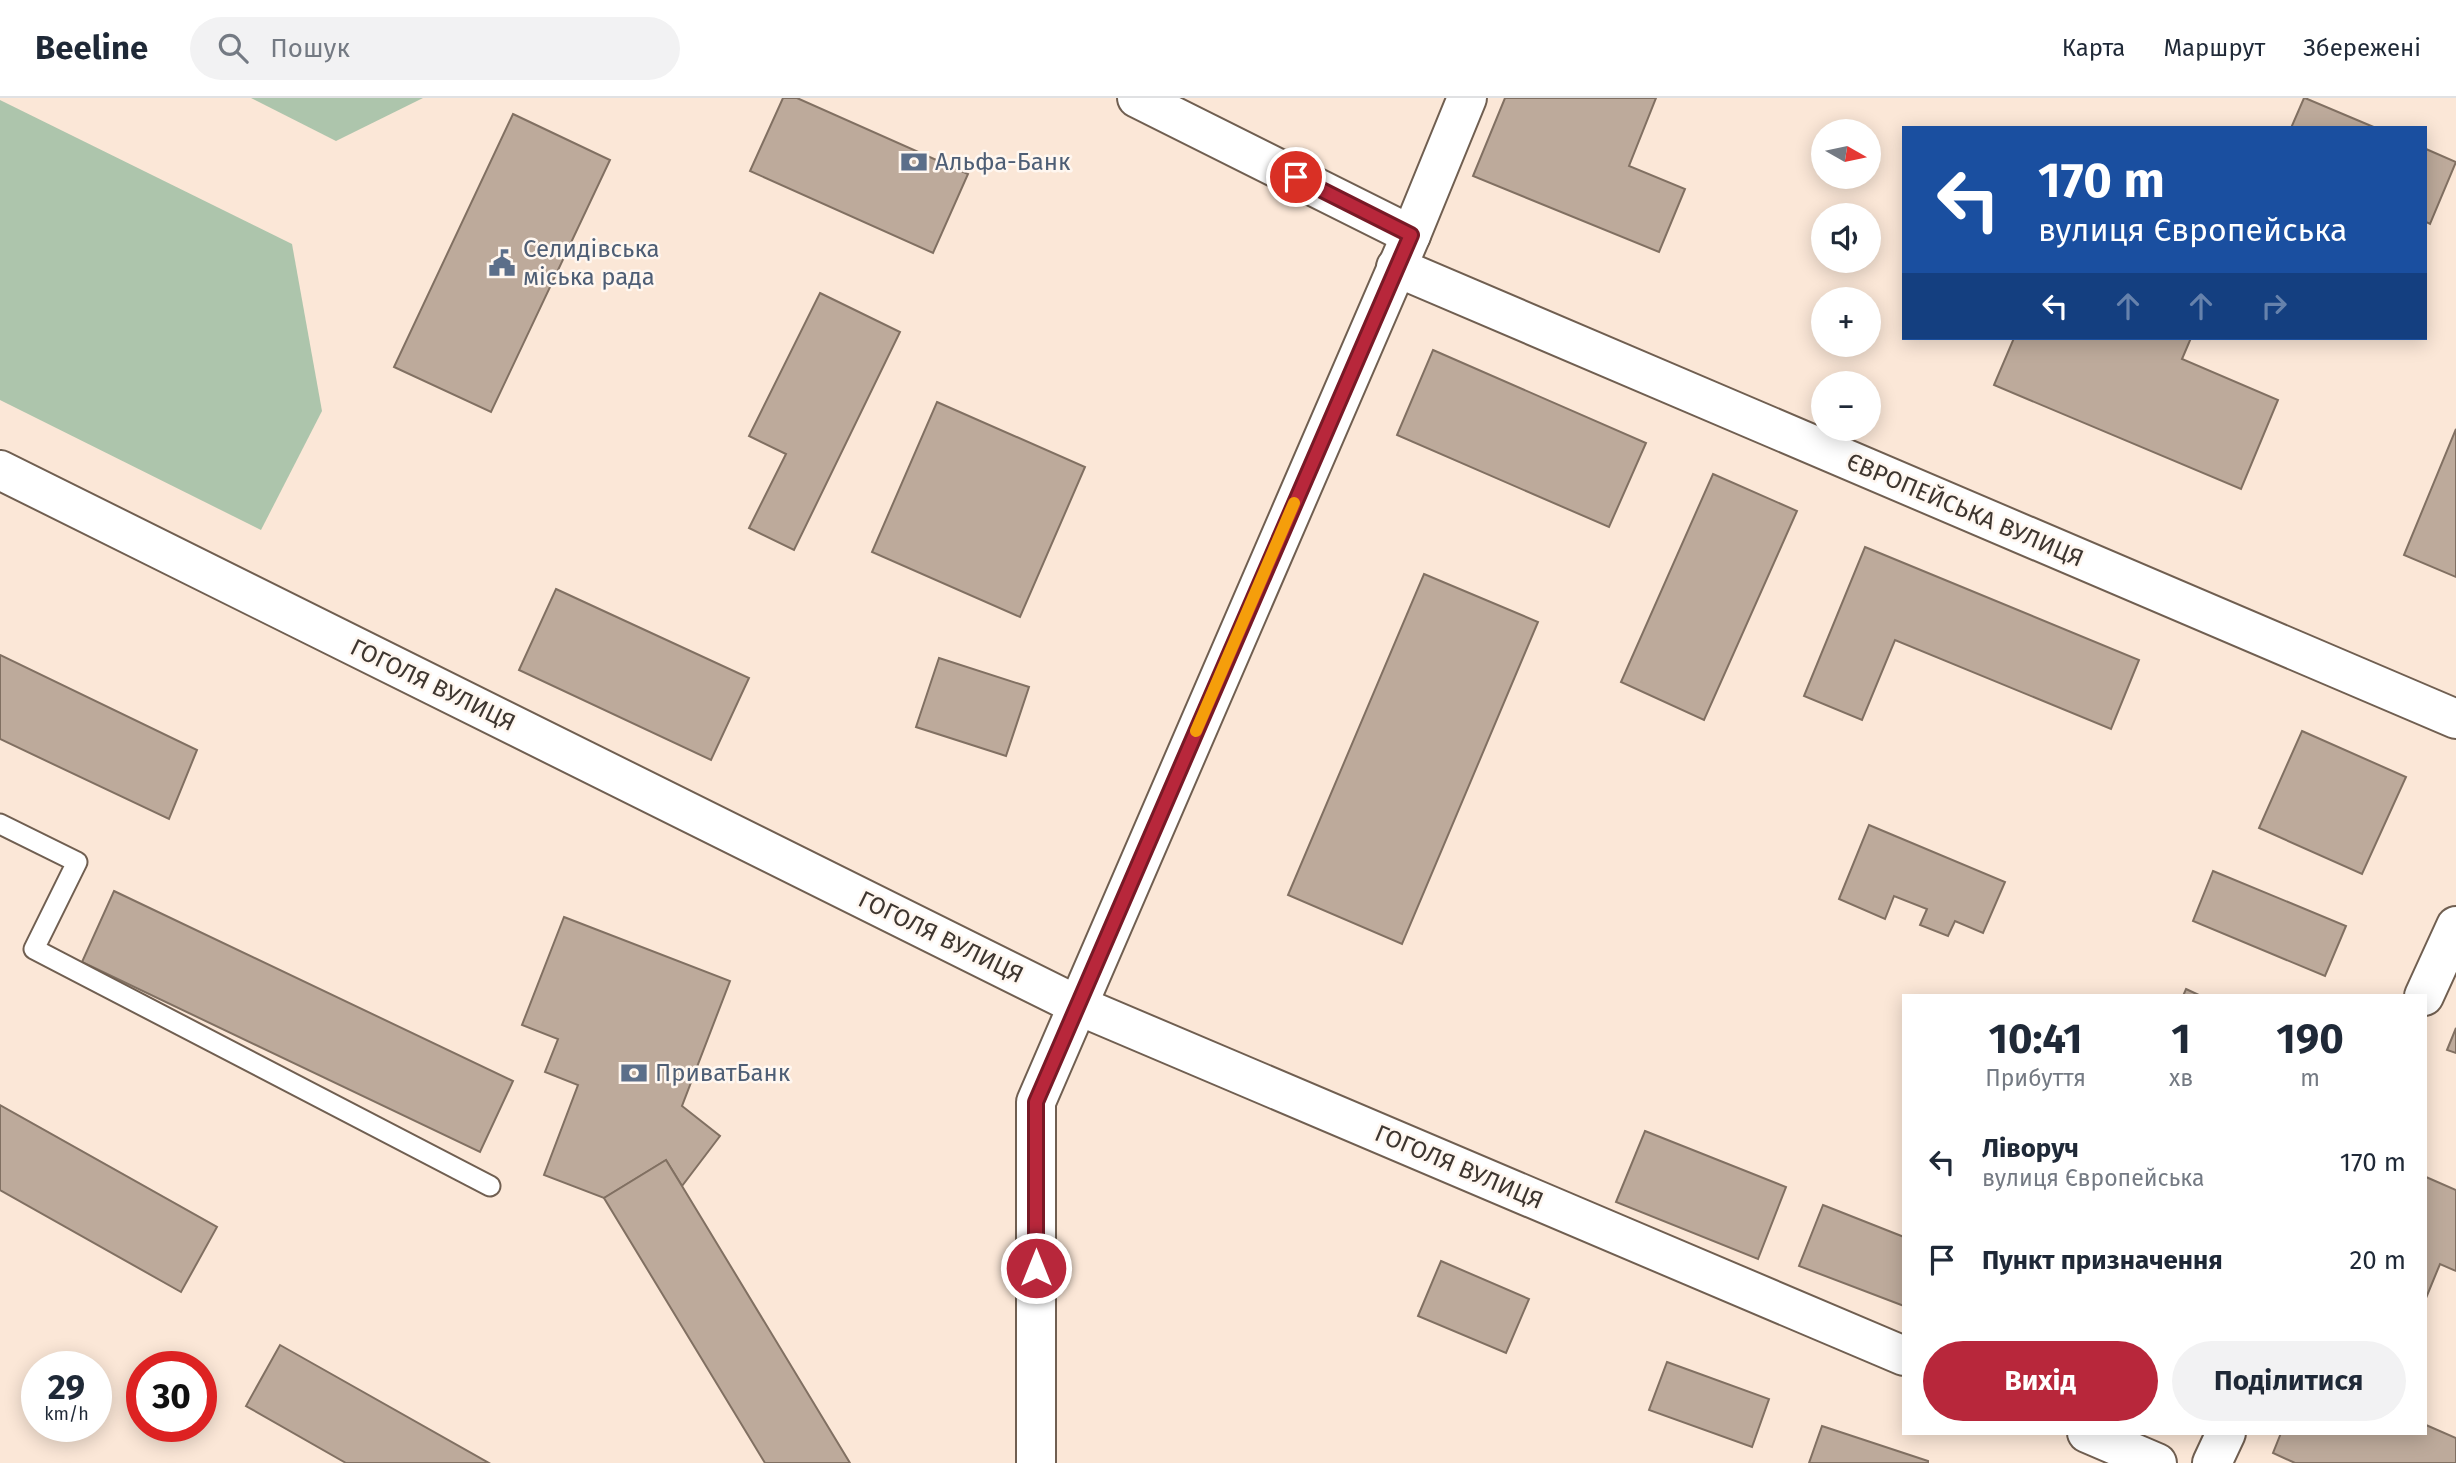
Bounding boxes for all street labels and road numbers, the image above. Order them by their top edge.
street label: ЄВРОПЕЙСЬКА ВУЛИЦЯ [1842,447,2088,573]
street label: ГОГОЛЯ ВУЛИЦЯ [346,633,520,737]
street label: ГОГОЛЯ ВУЛИЦЯ [854,885,1028,989]
street label: ГОГОЛЯ ВУЛИЦЯ [1371,1119,1547,1215]

